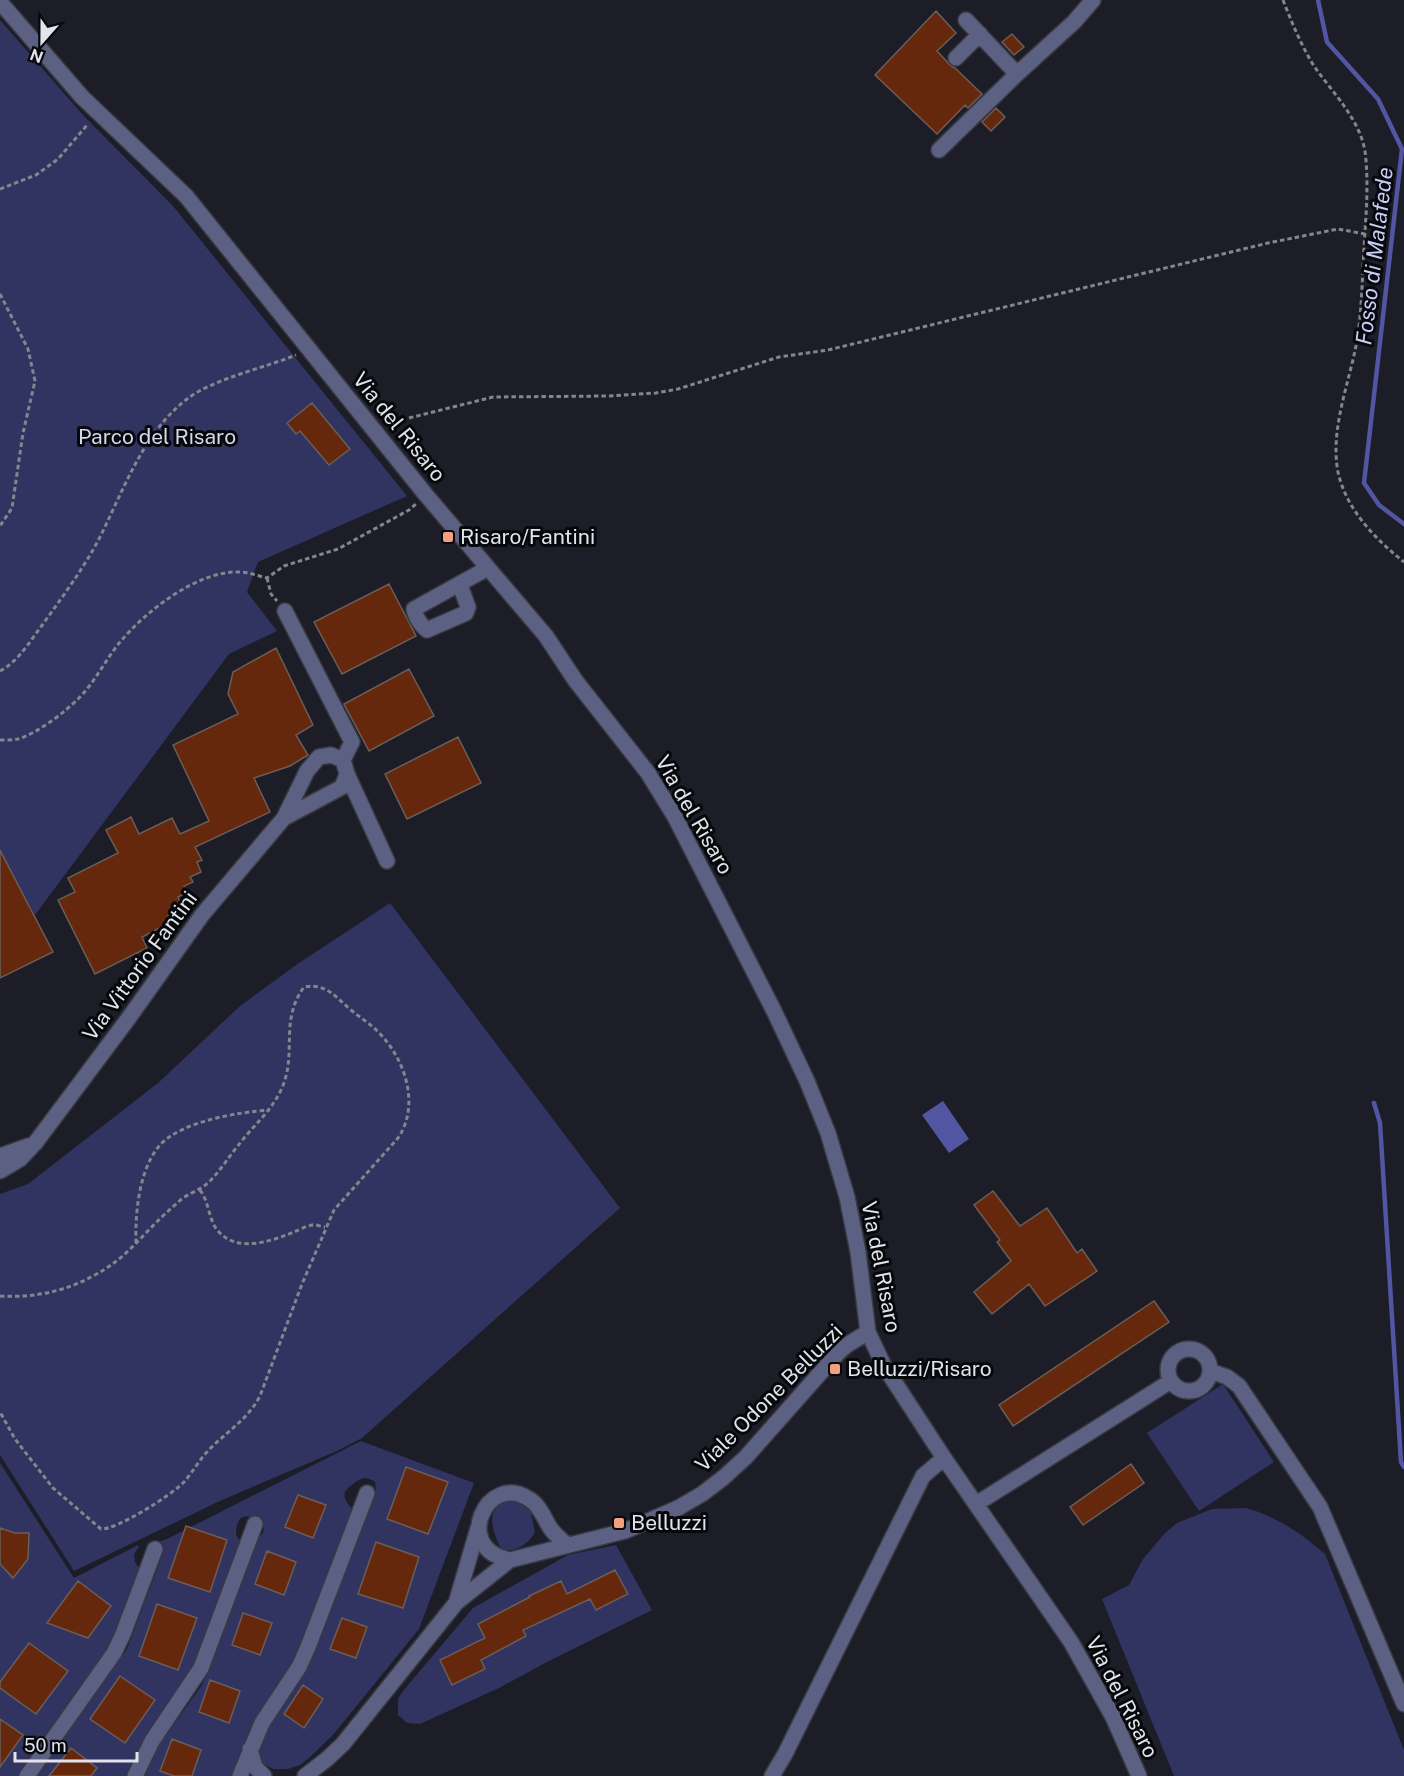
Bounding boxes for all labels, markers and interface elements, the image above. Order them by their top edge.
north arrow [12,12,72,72]
text: N [28,44,46,67]
water label: Fosso di Malafede [1350,166,1398,346]
street label: Via del Risaro [348,367,451,486]
park label: Parco del Risaro [78,424,236,449]
place label: Risaro/Fantini [460,524,595,549]
marker: Risaro/Fantini [441,530,455,544]
street label: Via del Risaro [650,751,739,879]
street label: Via Vittorio Fantini [77,886,202,1045]
street label: Via del Risaro [857,1199,906,1335]
street label: Viale Odone Belluzzi [690,1319,848,1477]
place label: Belluzzi/Risaro [847,1356,992,1381]
marker: Belluzzi/Risaro [828,1362,842,1376]
place label: Belluzzi [631,1510,707,1535]
marker: Belluzzi [612,1516,626,1530]
street label: Via del Risaro [1081,1632,1164,1762]
scale bar [15,1725,136,1763]
text: 50 m [24,1735,67,1756]

